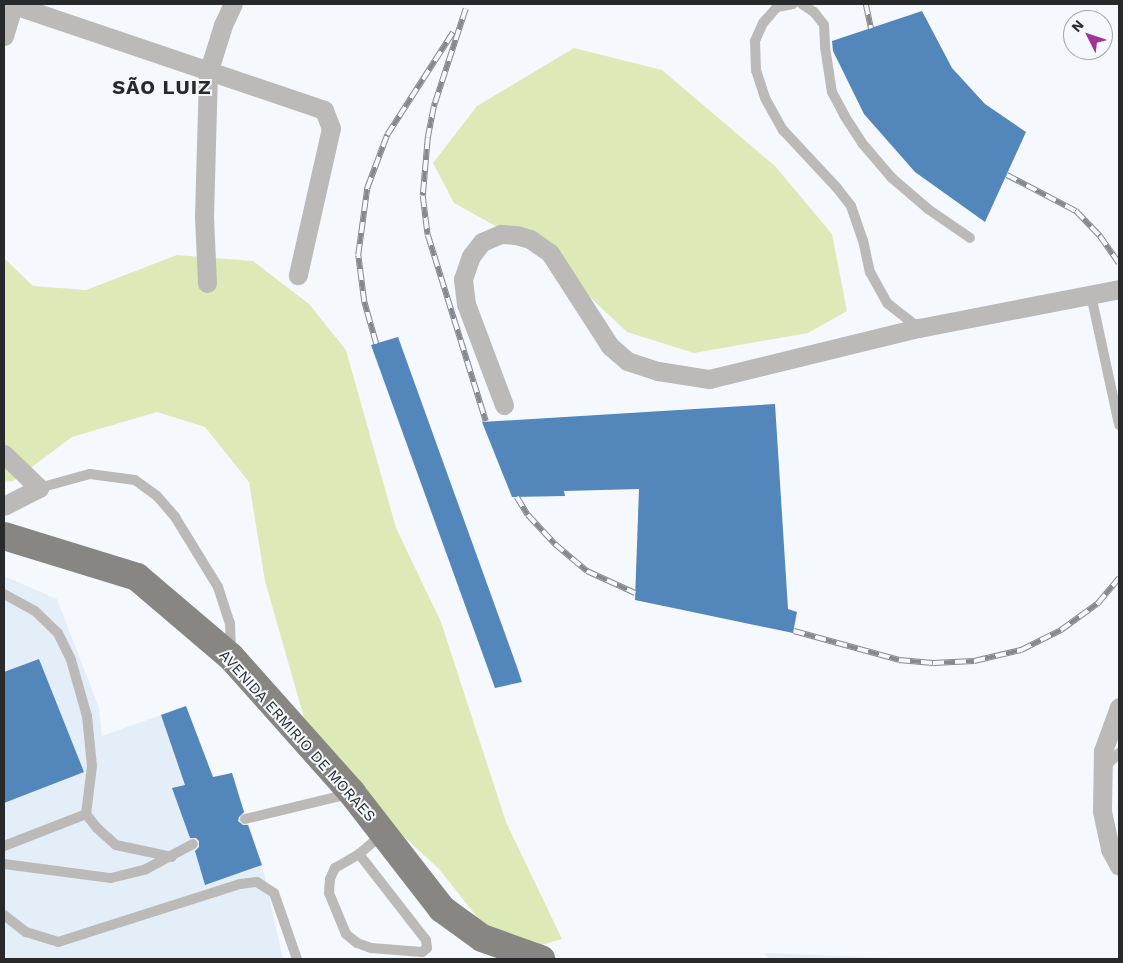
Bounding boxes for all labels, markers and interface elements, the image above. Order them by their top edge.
north arrow [1063,10,1113,60]
text: N [1068,17,1087,35]
district label: SÃO LUIZ [111,75,213,99]
street label: AVENIDA ERMIRIO DE MORAES [215,646,379,826]

